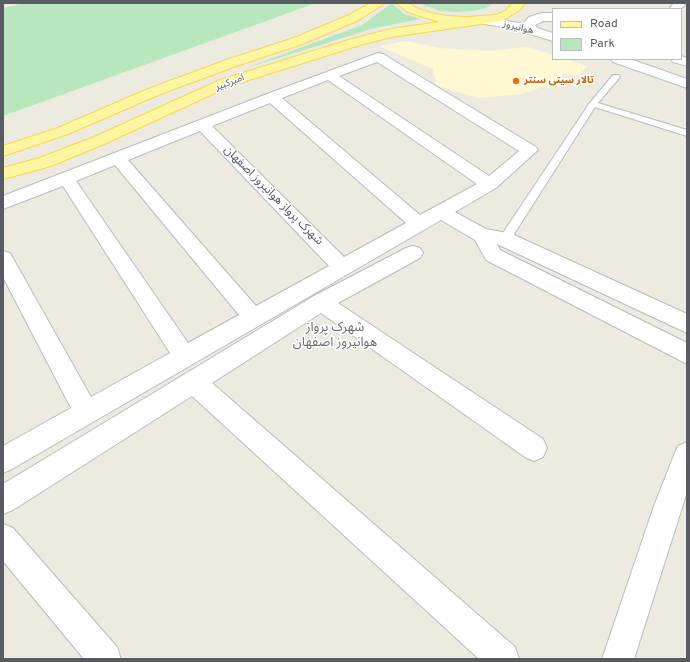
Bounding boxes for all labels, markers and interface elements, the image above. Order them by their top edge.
legend [552,8,682,60]
text: Road [590,16,618,32]
street label: هوانیروز [501,18,535,38]
text: Park [590,36,615,52]
street label: امیرکبیر [214,72,246,94]
place label: تالار سیتی سنتر [524,75,594,87]
marker: تالار سیتی سنتر [511,76,521,86]
street label: شهرک پرواز هوانیروز اصفهان [220,143,326,249]
district label: شهرک پرواز هوانیروز اصفهان [293,320,377,351]

